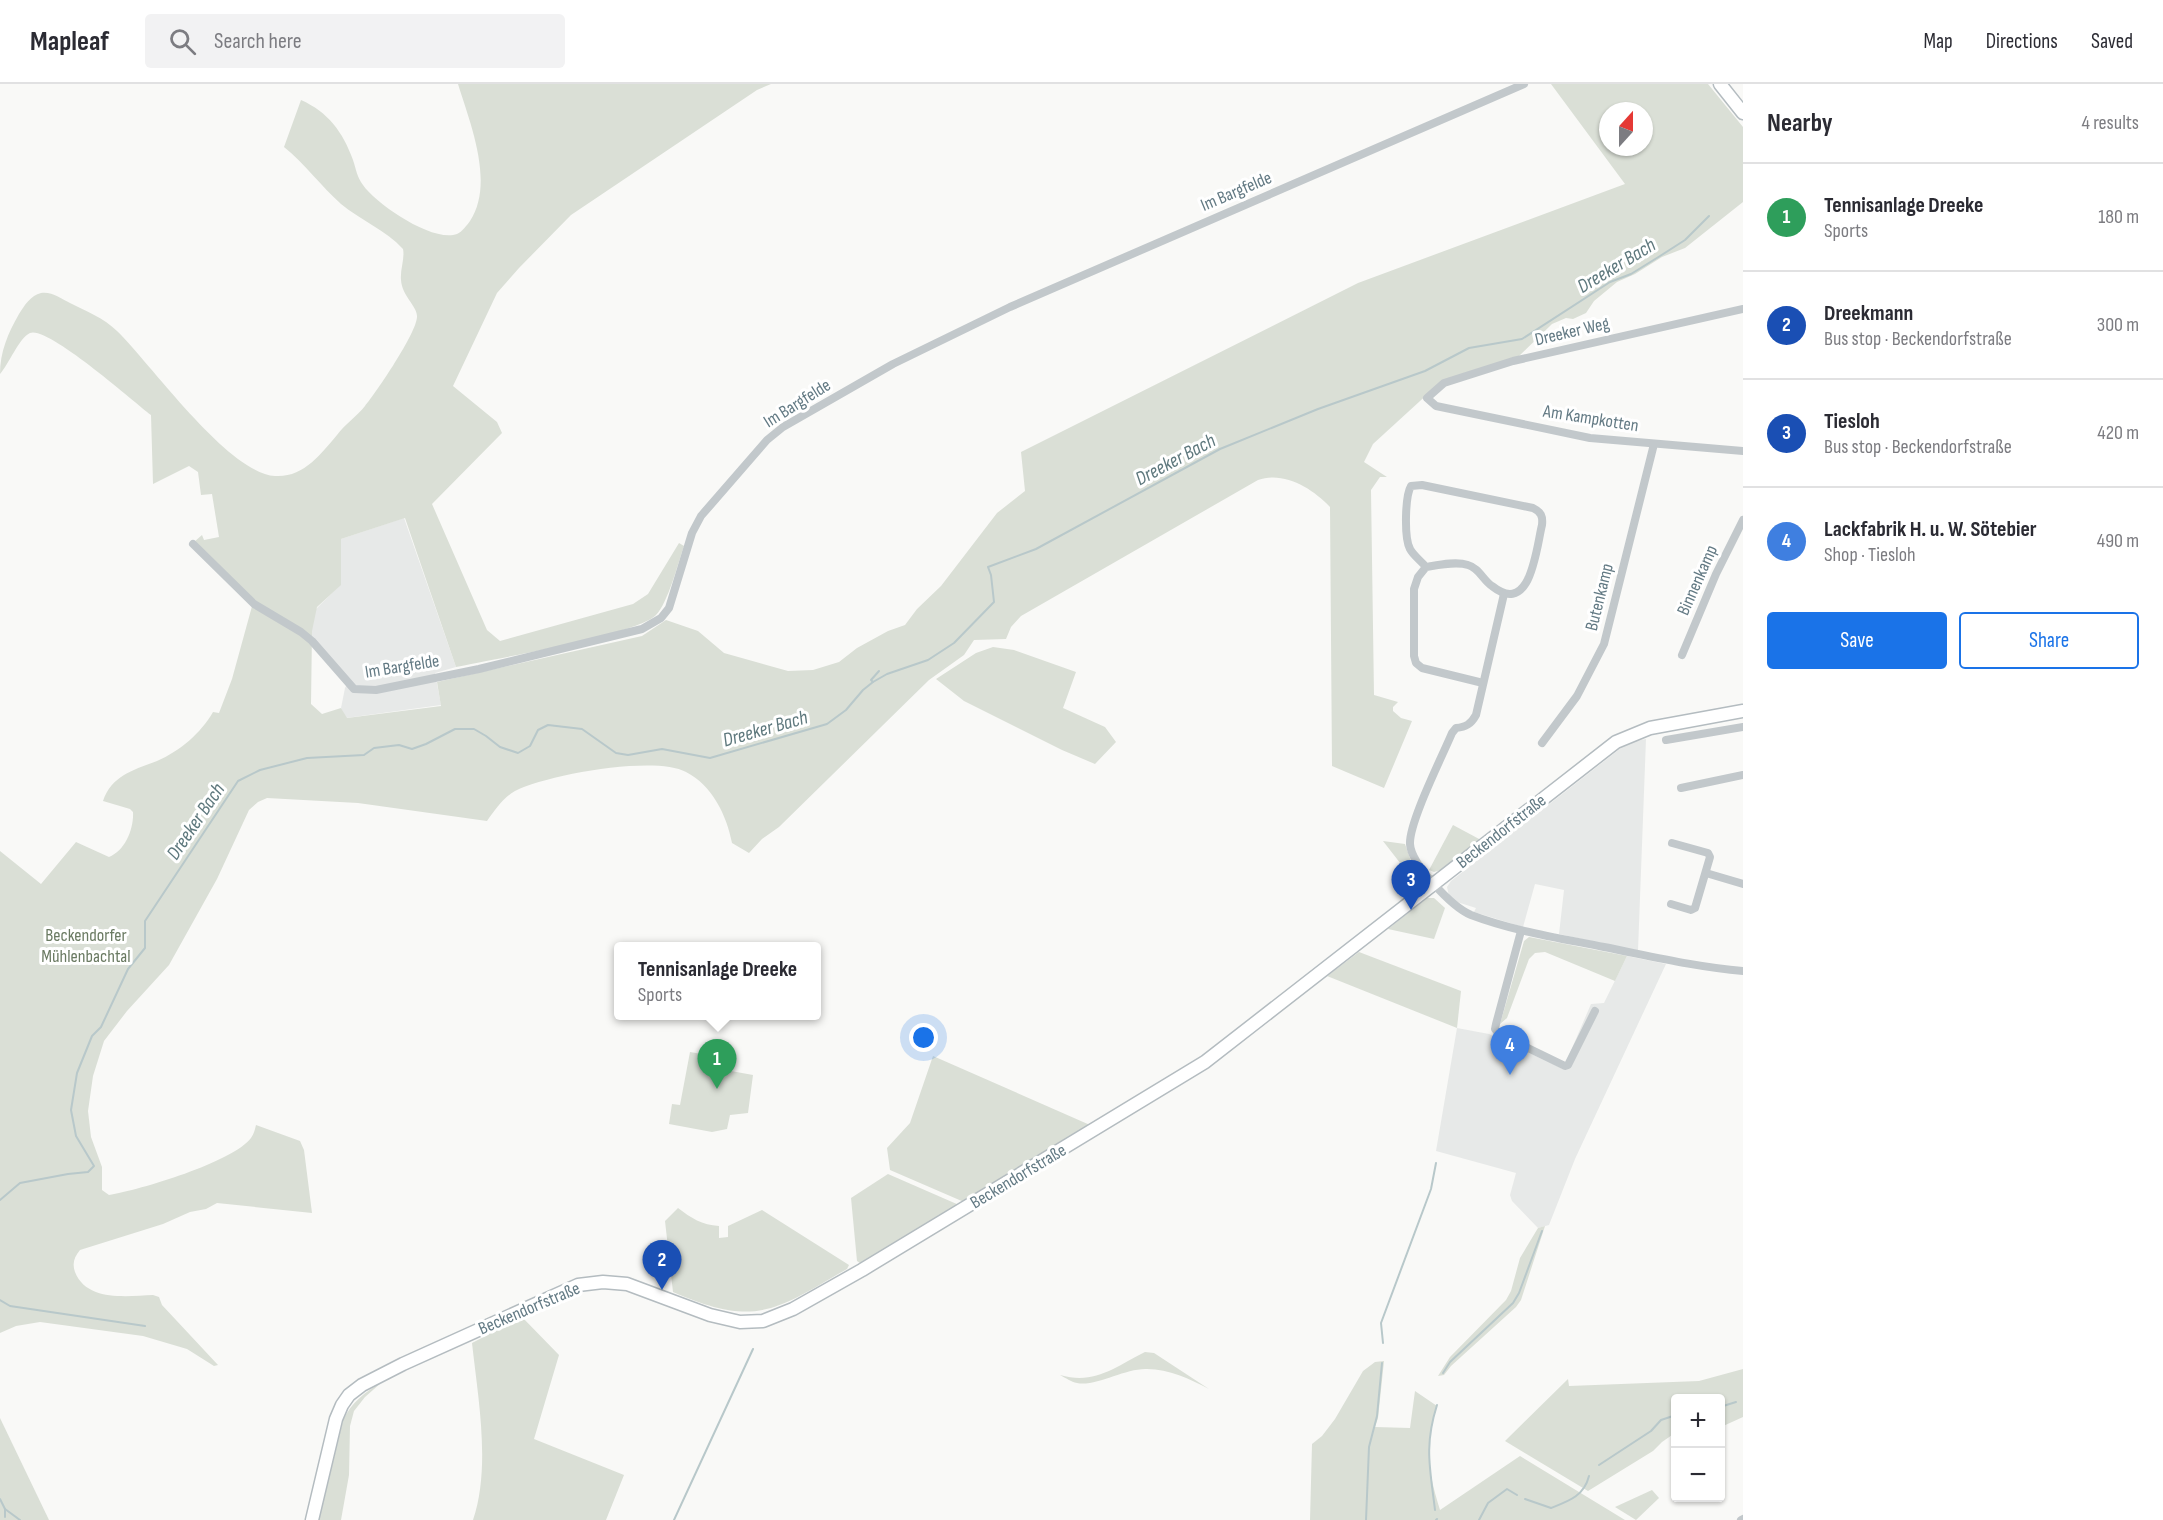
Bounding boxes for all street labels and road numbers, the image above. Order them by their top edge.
street label: Im Bargfelde [1198,167,1275,216]
street label: Dreeker Weg [1533,313,1611,350]
street label: Im Bargfelde [760,375,835,432]
street label: Am Kampkotten [1541,400,1640,436]
street label: Binnenkamp [1673,542,1722,619]
street label: Butenkamp [1581,561,1618,633]
street label: Im Bargfelde [363,650,441,683]
street label: Beckendorfstraße [1452,790,1550,873]
street label: Beckendorfstraße [967,1140,1070,1213]
street label: Beckendorfstraße [475,1278,583,1339]

